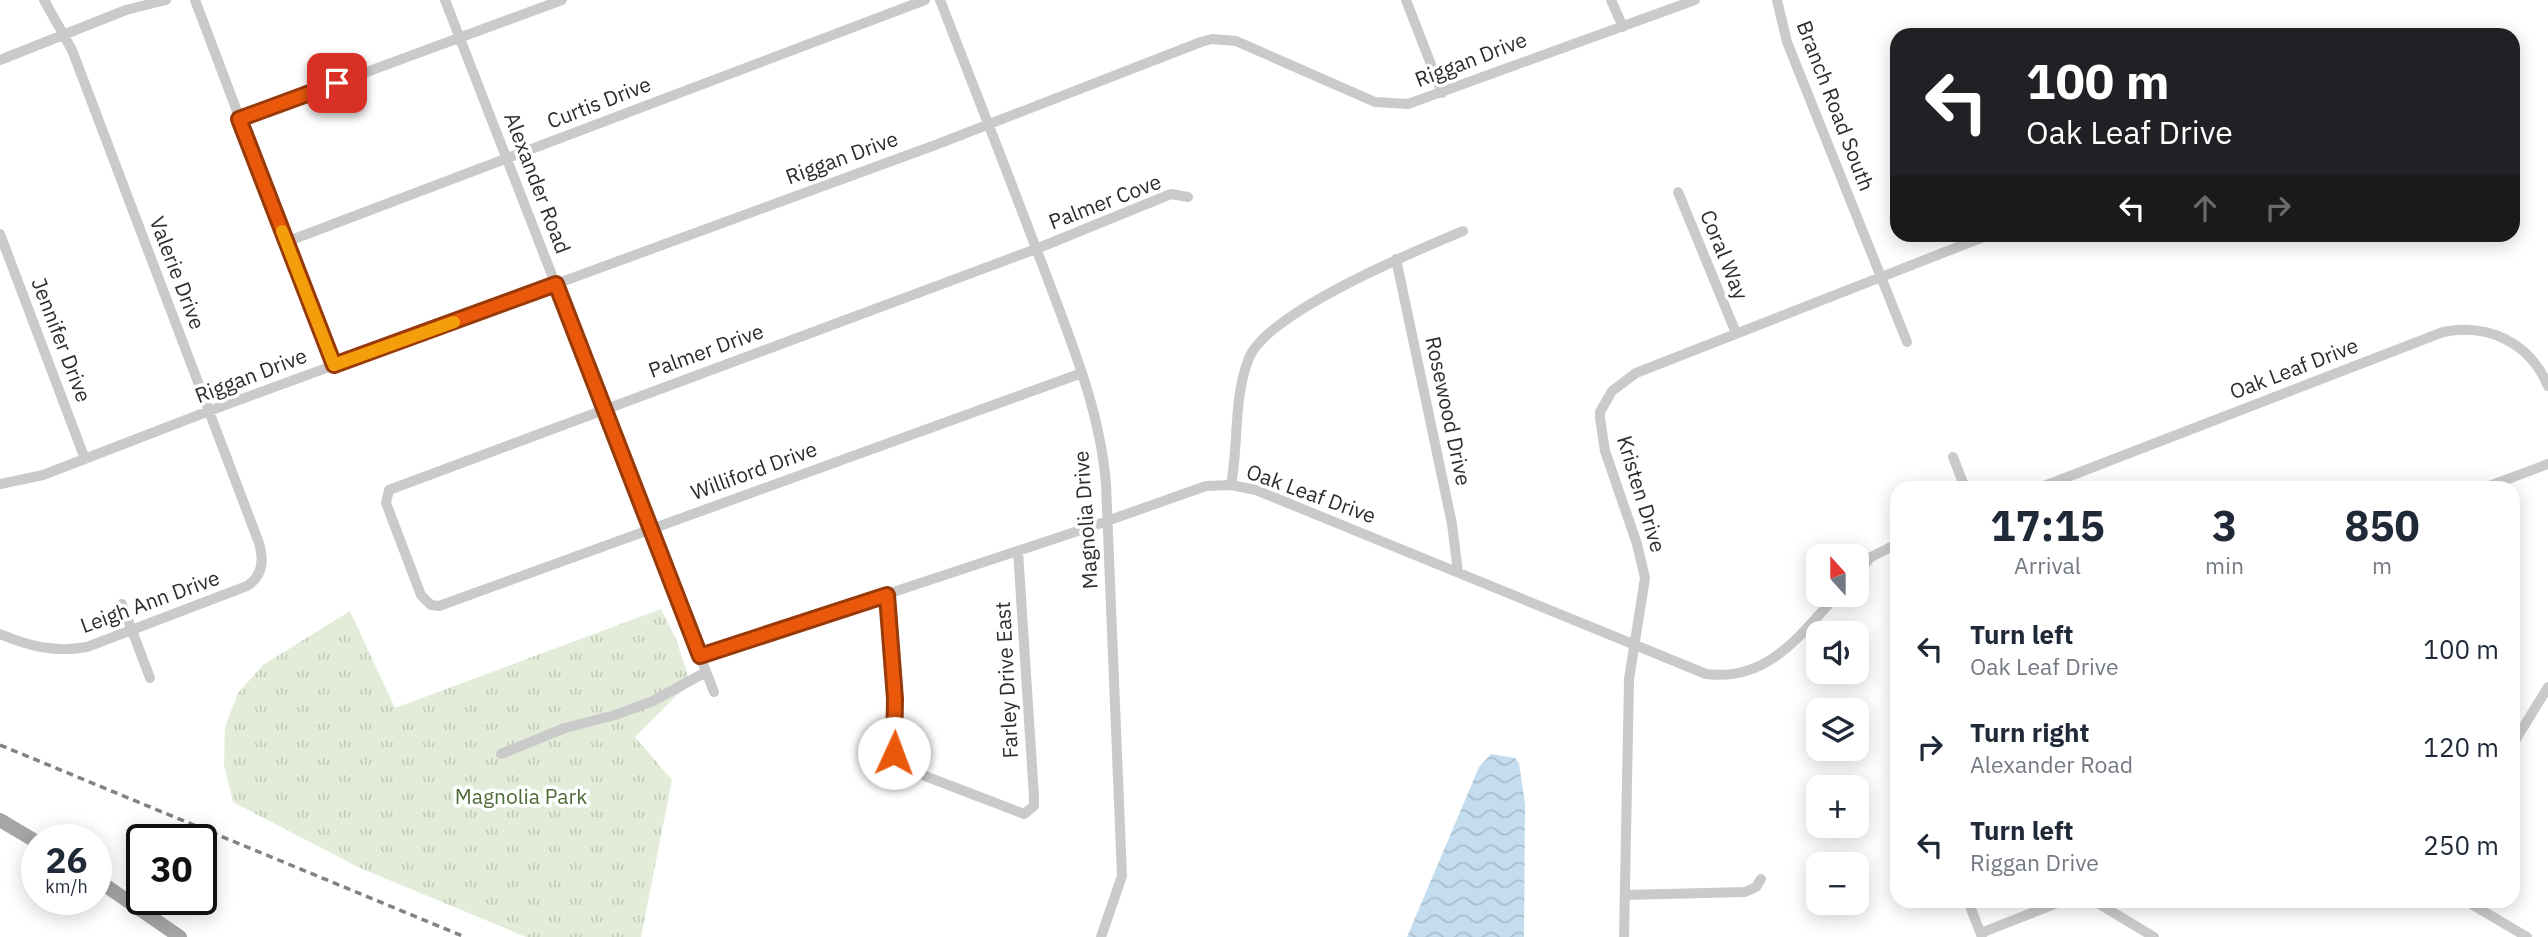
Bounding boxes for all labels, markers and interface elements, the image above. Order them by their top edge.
street label: Branch Road South [1791,16,1881,195]
street label: Riggan Drive [1411,25,1531,93]
text: 100 m [2026,49,2170,112]
pin [307,53,367,113]
icon: left [1911,56,2002,147]
icon: arrive [318,64,356,102]
street label: Curtis Drive [543,69,655,135]
street label: Alexander Road [498,108,578,257]
text: Oak Leaf Drive [2026,111,2233,153]
street label: Riggan Drive [782,124,902,190]
street label: Palmer Cove [1044,167,1165,235]
icon: left [2113,189,2151,227]
icon: ahead [2186,189,2224,227]
icon: right [2259,189,2297,227]
street label: Coral Way [1694,206,1756,304]
street label: Valerie Drive [144,212,212,333]
street label: Jennifer Drive [25,273,98,406]
street label: Palmer Drive [644,316,767,384]
street label: Oak Leaf Drive [2225,331,2362,405]
street label: Rosewood Drive [1419,334,1478,488]
street label: Riggan Drive [191,341,311,409]
street label: Kristen Drive [1611,432,1673,555]
street label: Williford Drive [687,434,821,506]
street label: Magnolia Drive [1066,450,1104,590]
street label: Oak Leaf Drive [1243,457,1380,529]
text: 17:15 [1990,498,2105,553]
text: 3 [2212,498,2237,553]
text: 850 [2344,498,2420,553]
north arrow [1806,544,1869,607]
map controls [1806,544,1869,915]
text: Arrival [2014,550,2081,580]
text: min [2205,550,2244,580]
text: m [2372,550,2392,580]
street label: Leigh Ann Drive [76,563,223,639]
street label: Farley Drive East [988,601,1024,759]
text: Turn left [1970,617,2073,651]
button: sound [1806,621,1869,684]
icon: left [1911,630,1949,668]
text: 100 m [2423,632,2499,666]
text: Oak Leaf Drive [1970,651,2119,681]
button: layers [1806,698,1869,761]
text: Turn right [1970,715,2089,749]
position arrow [857,716,931,790]
icon: right [1911,728,1949,766]
text: 120 m [2423,730,2499,764]
text: Alexander Road [1970,749,2133,779]
button: + [1806,775,1869,838]
park label: Magnolia Park [455,782,587,810]
text: Turn left [1970,813,2073,847]
speed limit sign: 30 [126,824,217,915]
icon: left [1911,826,1949,864]
text: 250 m [2423,828,2499,862]
text: 26 [45,837,88,883]
text: Riggan Drive [1970,847,2099,877]
button: − [1806,852,1869,915]
text: km/h [45,875,88,898]

